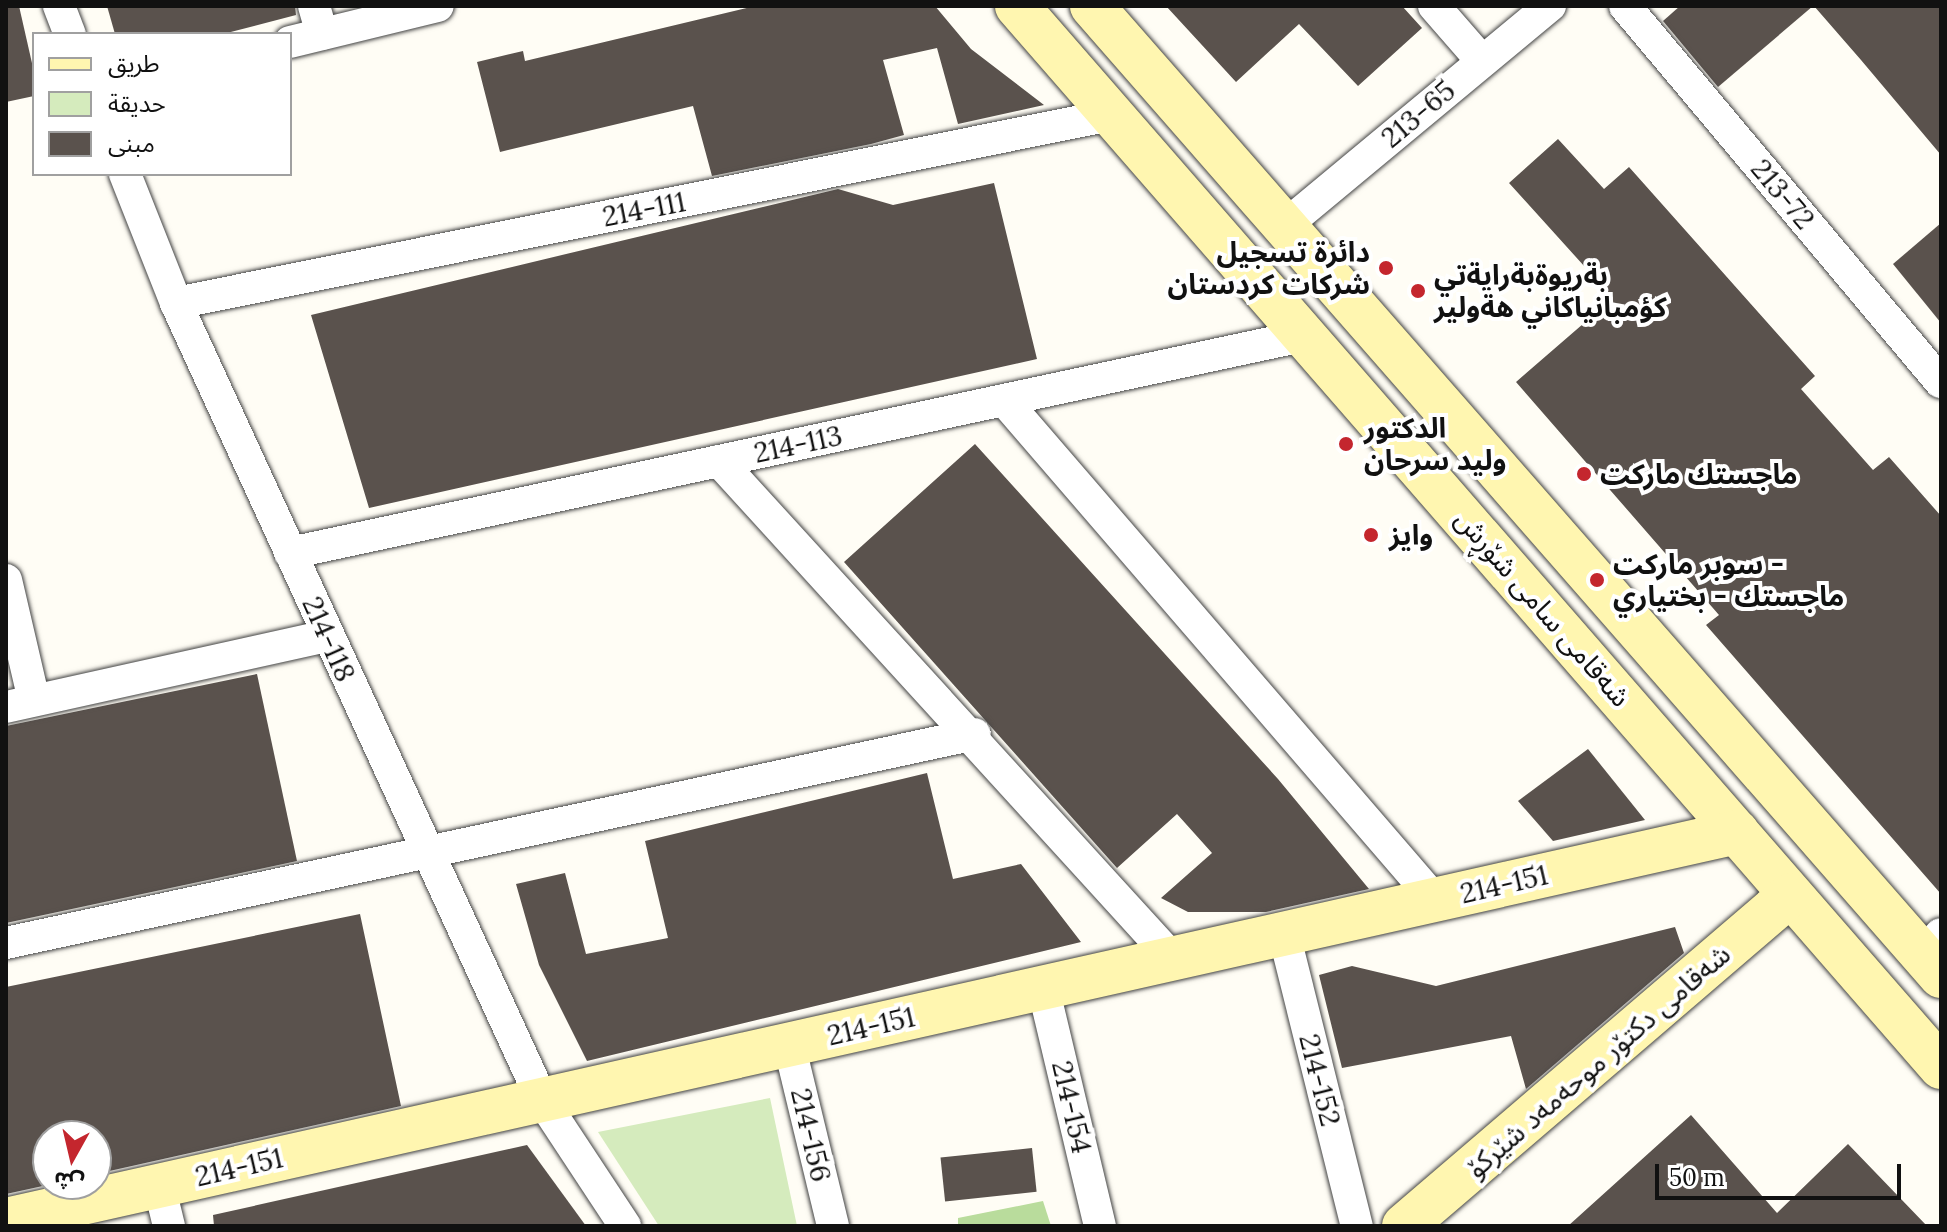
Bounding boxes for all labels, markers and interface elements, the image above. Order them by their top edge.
legend [32,32,292,176]
text: طريق [108,48,160,79]
street label: 213-65 [1374,74,1462,154]
text: حديقة [108,88,166,119]
text: مبنى [108,128,155,159]
street label: 213-72 [1744,152,1822,236]
street label: 214-111 [600,185,688,233]
place label: دائرة تسجيل شركات كردستان [1168,235,1370,301]
place label: بةريوةبةرايةتي كؤمبانياكاني هةولير [1434,258,1667,324]
marker: دائرة تسجيل شركات كردستان [1377,259,1395,277]
marker: بةريوةبةرايةتي كؤمبانياكاني هةولير [1409,282,1427,300]
place label: الدكتور وليد سرحان [1364,411,1506,477]
street label: 214-113 [751,418,845,470]
marker: الدكتور وليد سرحان [1335,433,1357,455]
place label: ماجستك ماركت [1600,457,1798,491]
marker: ماجستك ماركت [1575,465,1593,483]
street label: شەقامی سامی شۆڕش [1448,503,1638,713]
place label: وايز [1389,518,1433,552]
marker: وايز [1360,524,1382,546]
place label: سوبر ماركت - ماجستك - بختياري [1613,547,1844,613]
marker: سوبر ماركت - ماجستك - بختياري [1588,571,1606,589]
street label: 214-118 [295,591,363,687]
street label: 214-151 [1457,858,1551,910]
street label: شەقامی دکتۆر موحەمەد شێرکۆ [1459,937,1737,1185]
street label: 214-151 [824,1000,918,1052]
street label: 214-152 [1292,1030,1348,1130]
street label: 214-154 [1045,1057,1099,1157]
street label: 214-156 [784,1085,838,1185]
north arrow [32,1120,112,1200]
street label: 214-151 [192,1141,286,1193]
scale bar [1659,1148,1905,1198]
text: 50 m [1669,1162,1725,1193]
text: ش [52,1166,86,1198]

